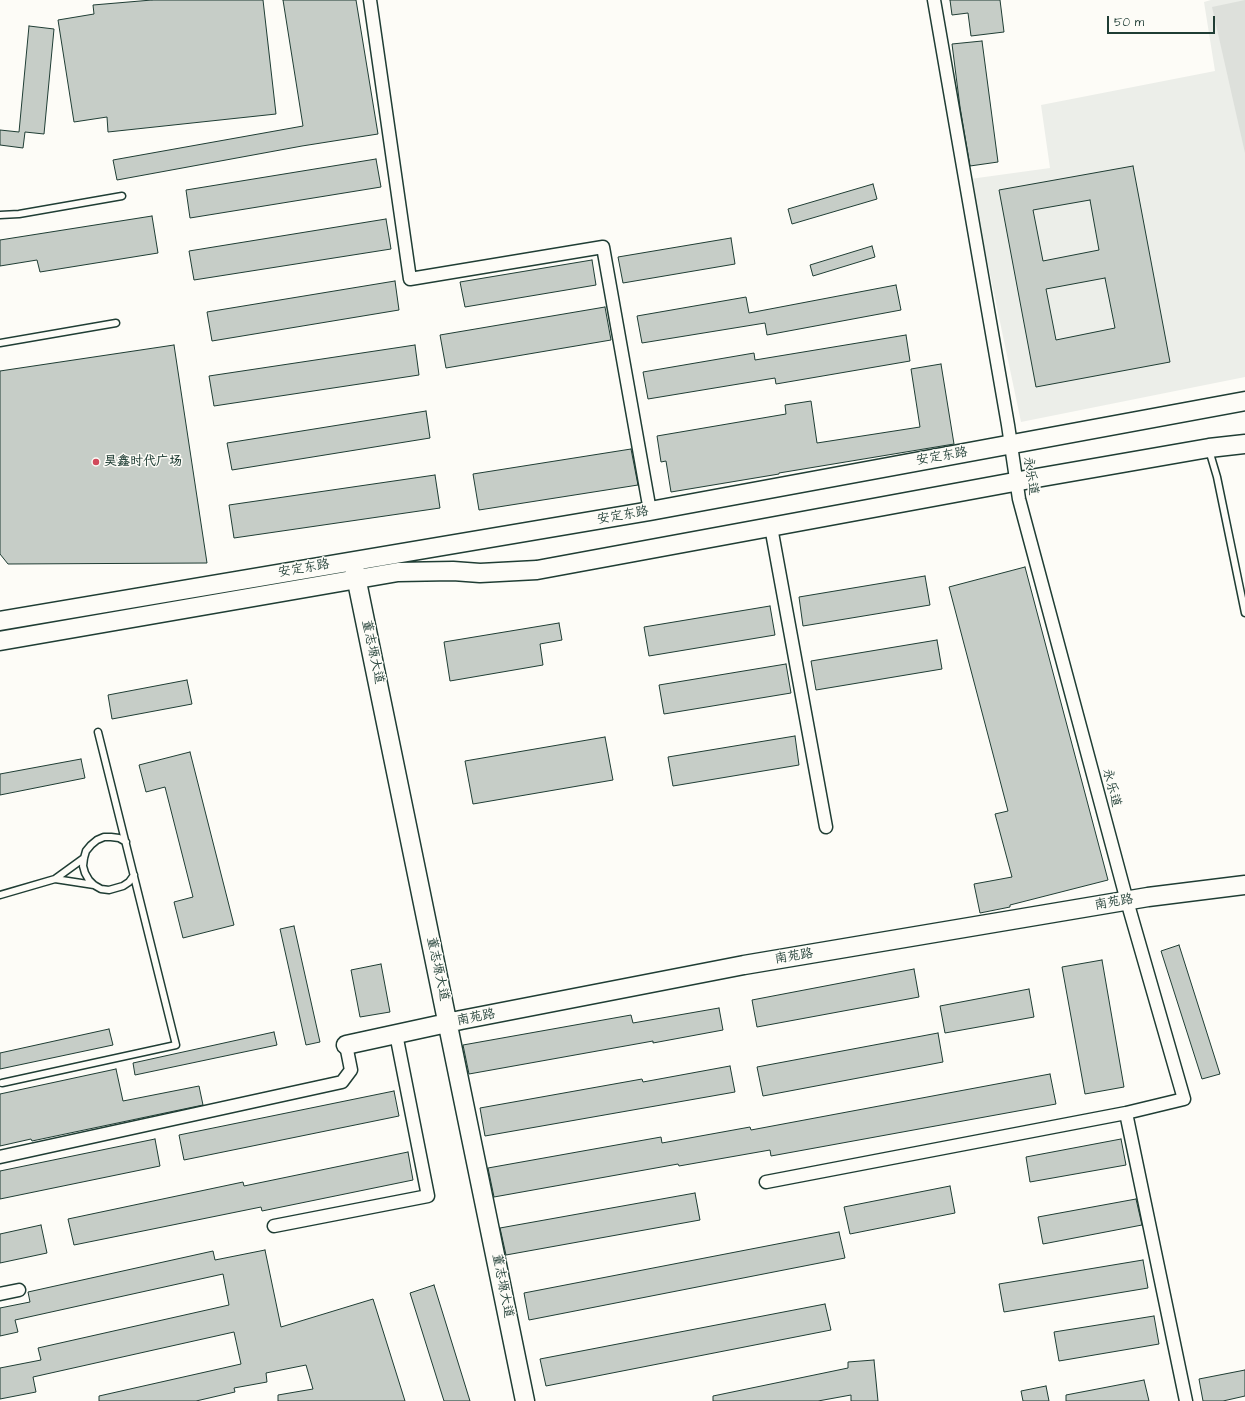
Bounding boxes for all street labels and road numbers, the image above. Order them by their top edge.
street label: 安定东路 [915,445,969,469]
street label: 永乐道 [1019,456,1041,496]
street label: 安定东路 [596,504,650,528]
street label: 安定东路 [277,557,331,581]
street label: 董志塬大道 [358,619,386,685]
street label: 永乐道 [1098,767,1124,809]
street label: 南苑路 [1093,892,1135,914]
street label: 董志塬大道 [423,936,451,1002]
street label: 南苑路 [774,946,814,968]
street label: 南苑路 [455,1007,497,1029]
street label: 董志塬大道 [488,1253,516,1319]

